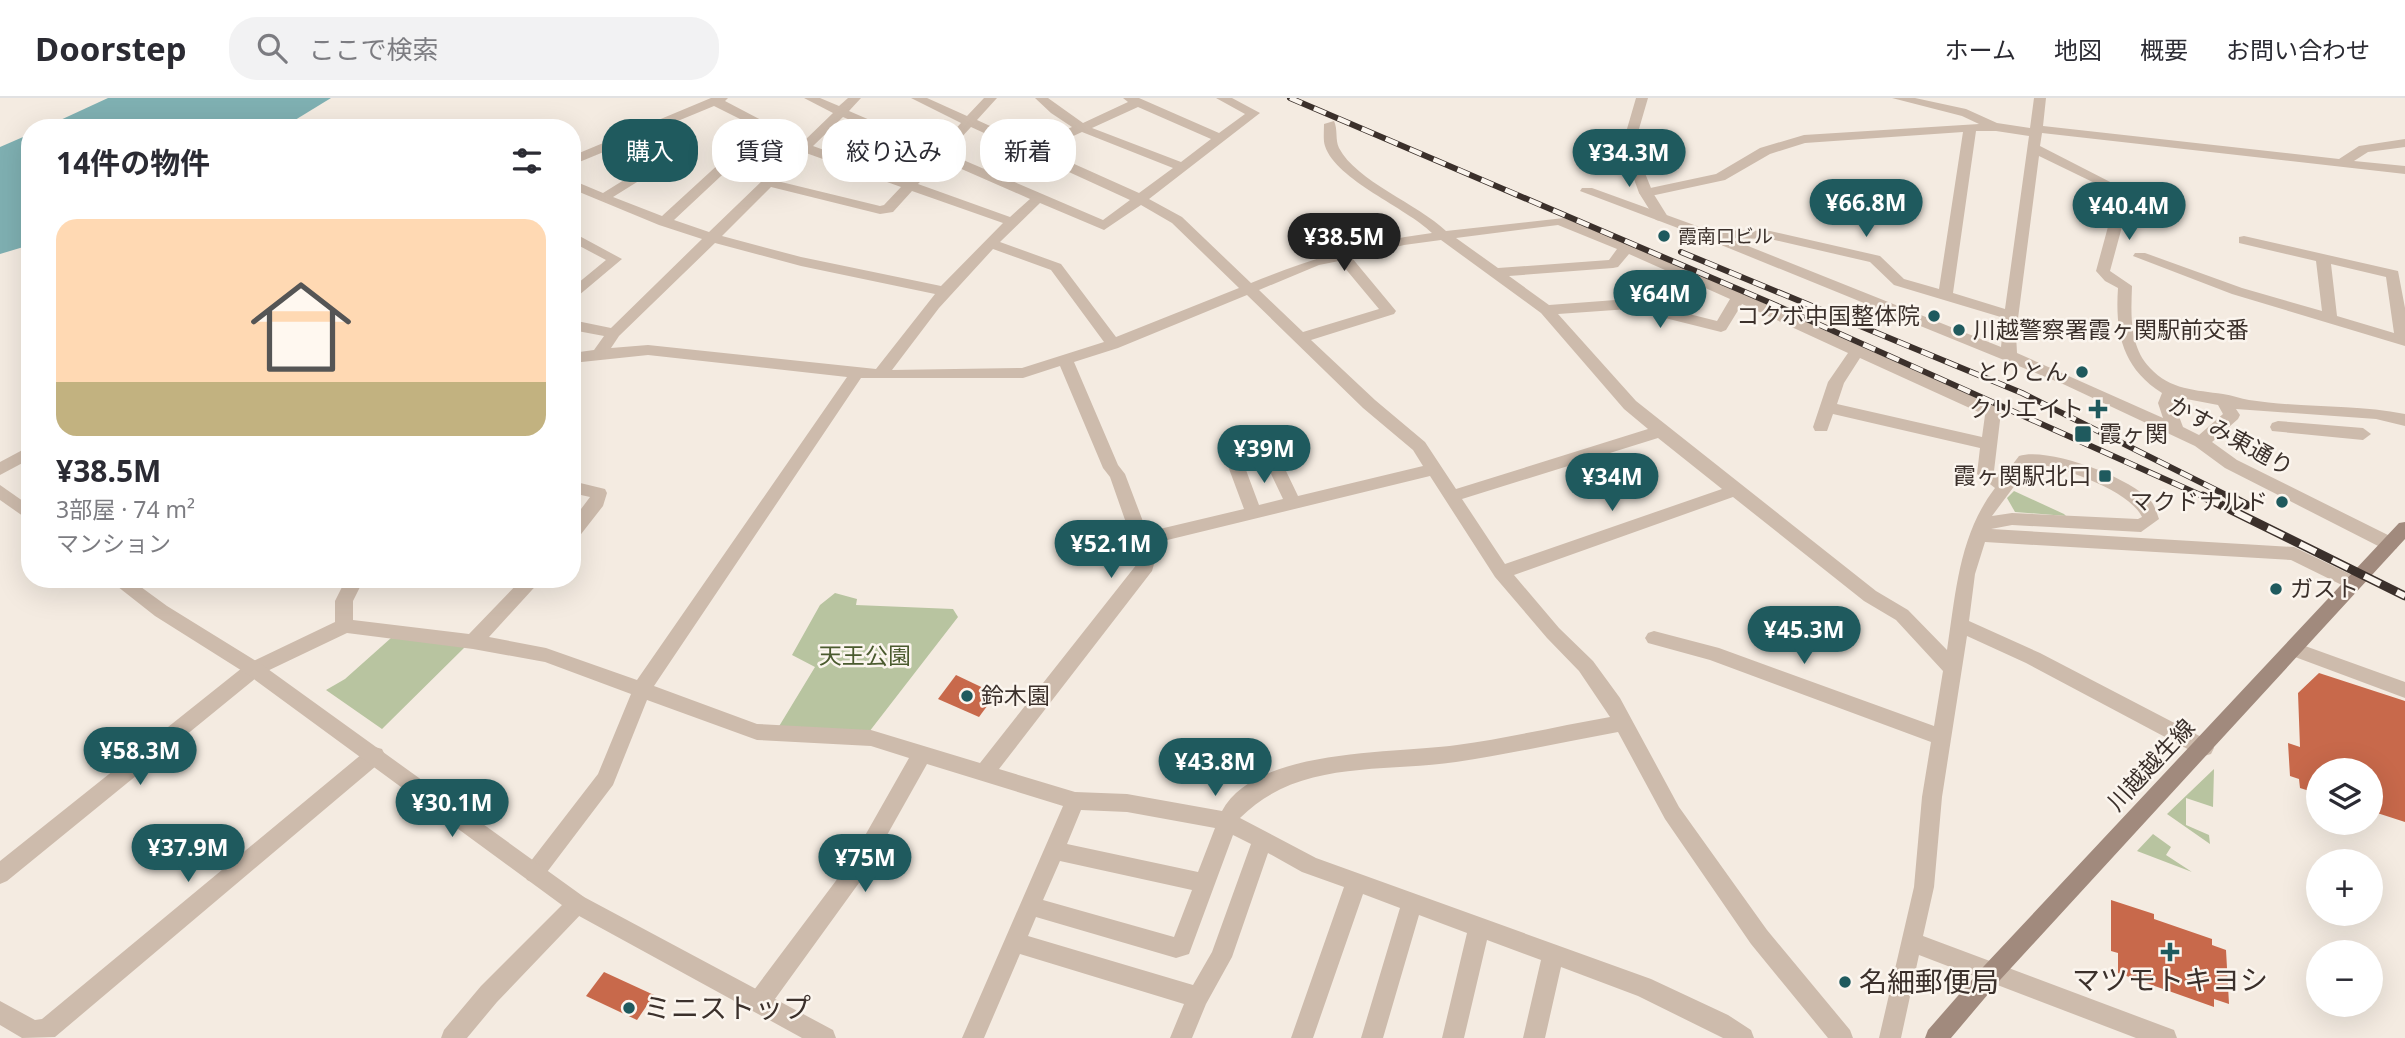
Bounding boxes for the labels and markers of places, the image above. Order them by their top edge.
pin: ¥34.3M [1572,130,1686,189]
pin: ¥66.8M [1809,180,1923,239]
pin: ¥40.4M [2072,183,2186,242]
pin: ¥38.5M [1287,214,1401,273]
place label: 霞南口ビル [1678,223,1773,249]
marker: 霞南口ビル [1656,228,1672,244]
pin: ¥64M [1619,271,1701,330]
place label: コクボ中国整体院 [1736,299,1920,331]
marker: コクボ中国整体院 [1926,308,1942,324]
place label: 川越警察署霞ヶ関駅前交番 [1973,313,2249,345]
marker: 川越警察署霞ヶ関駅前交番 [1951,322,1967,338]
place label: とりとん [1976,355,2068,387]
marker: とりとん [2074,364,2090,380]
place label: クリエイト [1969,392,2084,424]
marker: クリエイト [2090,401,2106,417]
place label: 霞ヶ関 [2099,417,2168,449]
marker: 霞ヶ関 [2073,424,2093,444]
pin: ¥39M [1223,426,1305,485]
pin: ¥34M [1571,454,1653,513]
place label: 霞ヶ関駅北口 [1953,459,2091,491]
marker: 霞ヶ関駅北口 [2097,468,2113,484]
place label: マクドナルド [2130,485,2268,517]
marker: マクドナルド [2274,494,2290,510]
pin: ¥52.1M [1054,520,1168,580]
place label: ガスト [2290,572,2359,604]
marker: ガスト [2268,581,2284,597]
pin: ¥45.3M [1747,606,1861,666]
place label: 鈴木園 [981,679,1050,711]
marker: 鈴木園 [959,688,975,704]
pin: ¥58.3M [83,728,197,787]
pin: ¥43.8M [1158,738,1272,798]
pin: ¥30.1M [395,780,509,839]
pin: ¥37.9M [131,824,245,884]
pin: ¥75M [824,834,906,894]
marker: マツモトキヨシ [2162,944,2178,960]
place label: マツモトキヨシ [2072,960,2268,998]
place label: 名細郵便局 [1859,962,1999,1000]
marker: 名細郵便局 [1837,974,1853,990]
place label: ミニストップ [643,988,811,1026]
marker: ミニストップ [621,1000,637,1016]

